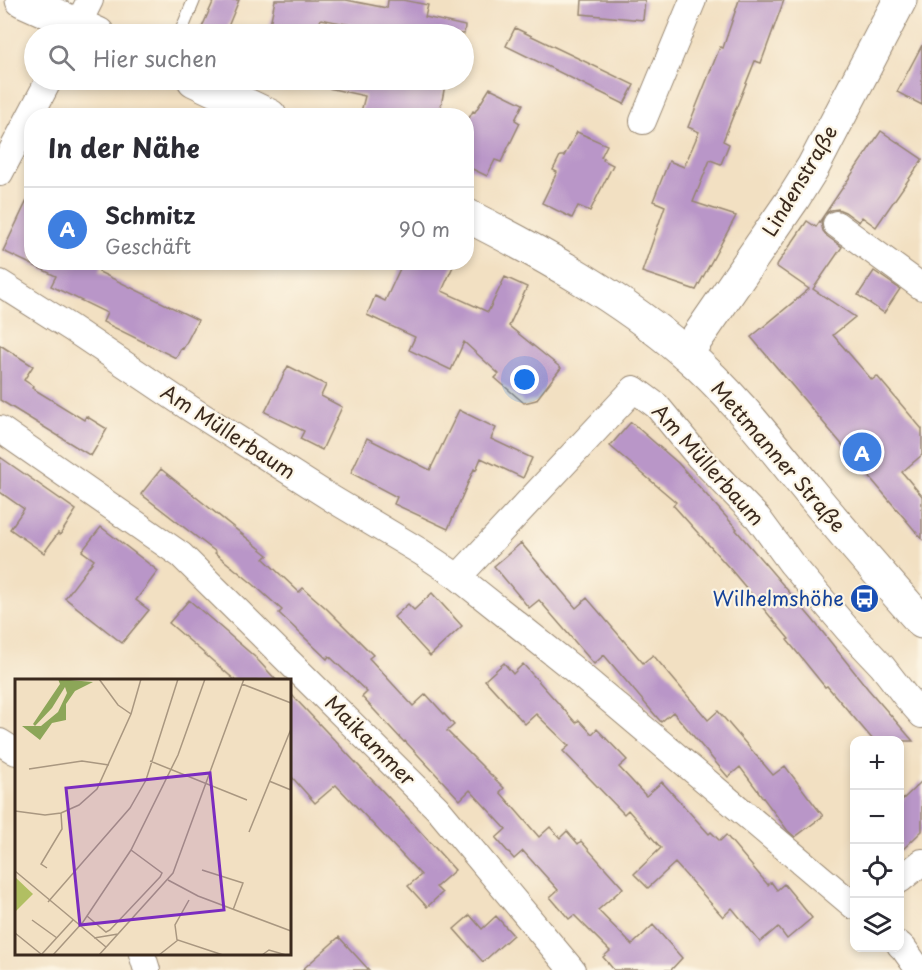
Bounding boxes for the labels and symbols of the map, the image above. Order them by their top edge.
street label: Lindenstraße [754,119,844,242]
your location [510,365,539,394]
street label: Mettmanner Straße [704,374,853,539]
street label: Am Müllerbaum [155,376,302,486]
street label: Am Müllerbaum [646,397,772,532]
pin: A [842,430,882,474]
place label: Wilhelmshöhe [712,583,844,613]
bus stop icon: Wilhelmshöhe [849,583,881,615]
inset map [15,679,291,955]
street label: Maikammer [318,688,423,793]

